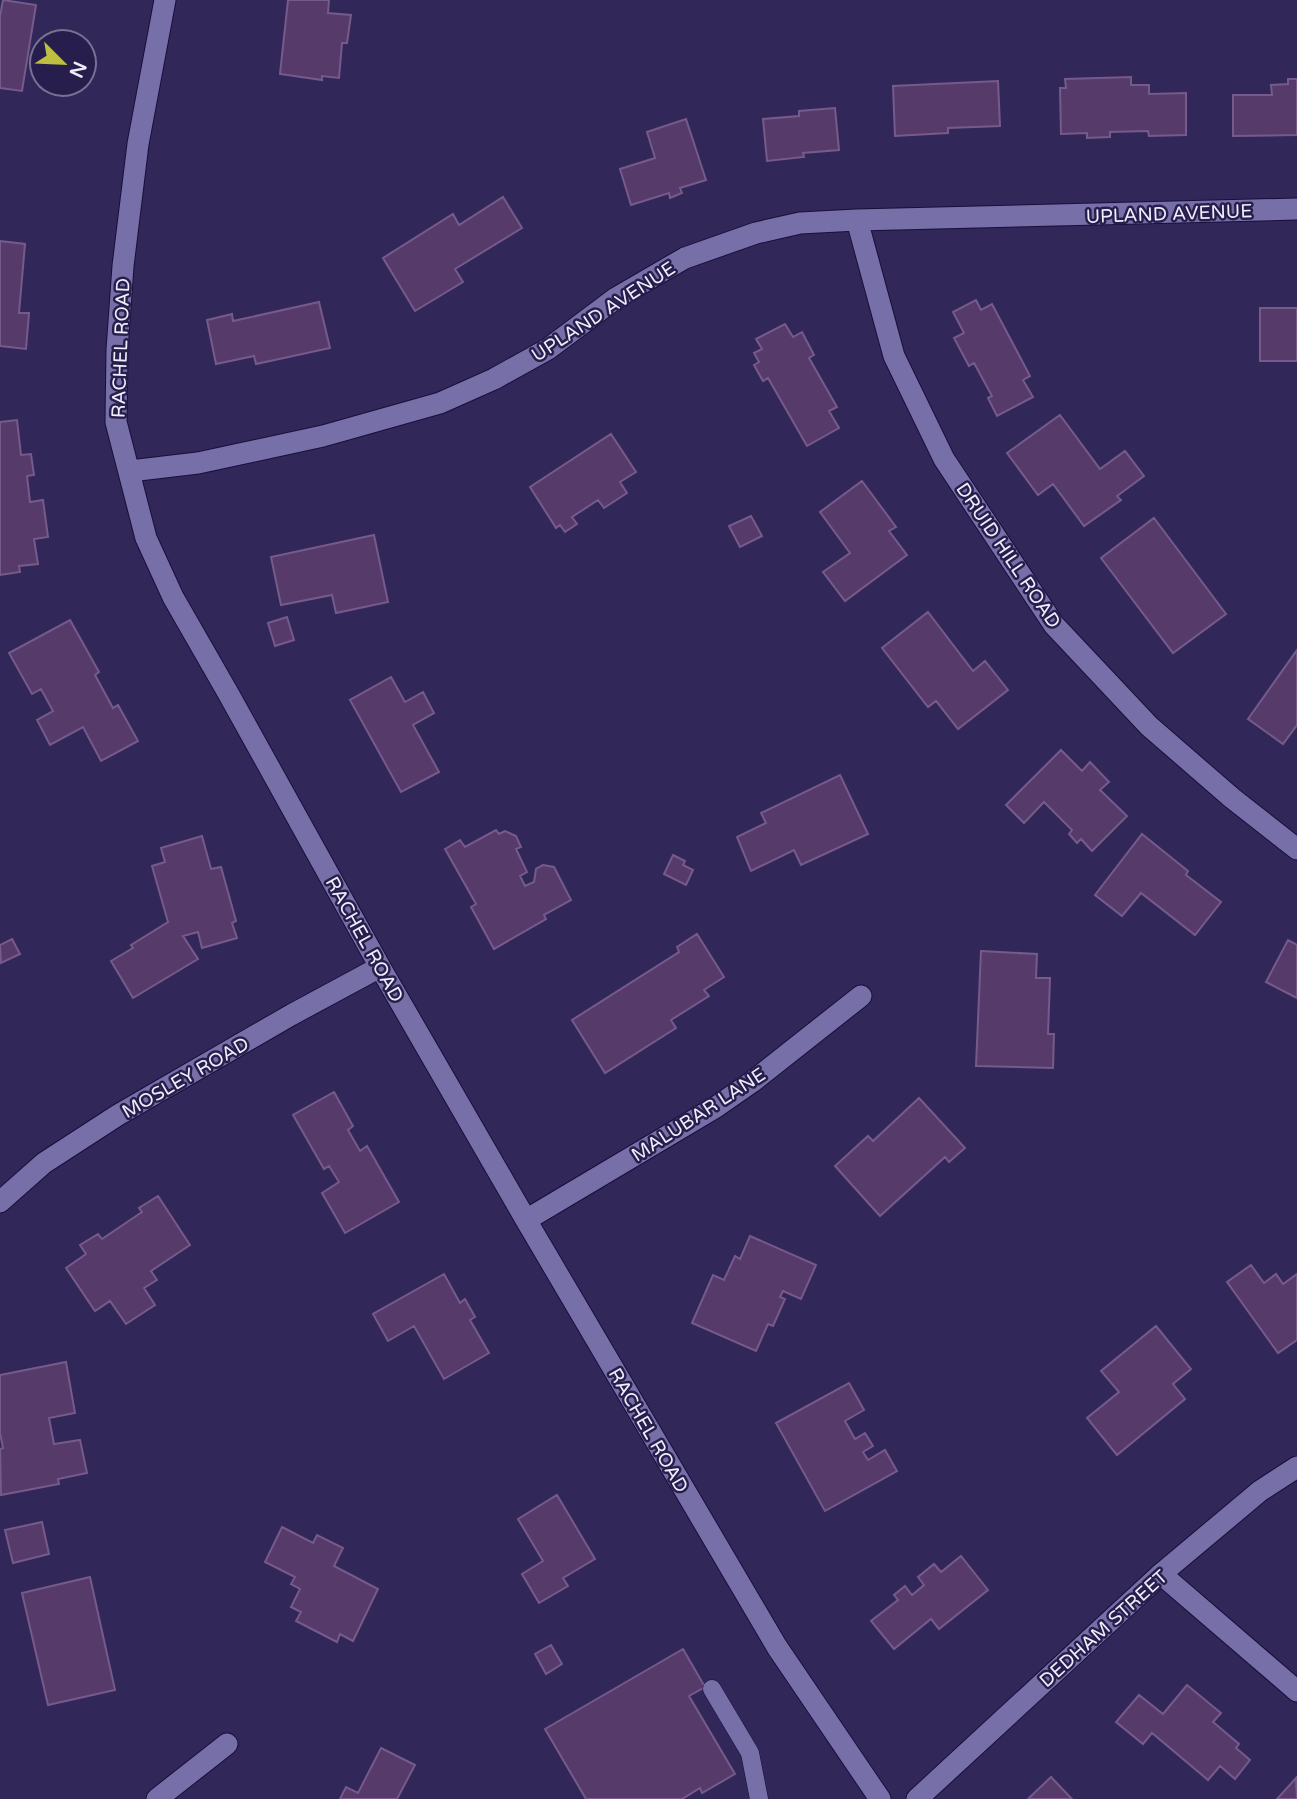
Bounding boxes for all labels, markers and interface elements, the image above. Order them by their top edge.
north arrow [28,28,98,98]
text: N [64,58,91,81]
street label: UPLAND AVENUE [1085,200,1253,228]
street label: UPLAND AVENUE [528,257,679,366]
street label: RACHEL ROAD [108,278,134,418]
street label: DRUID HILL ROAD [951,479,1065,632]
street label: RACHEL ROAD [321,873,408,1006]
street label: MOSLEY ROAD [118,1033,253,1123]
street label: MALUBAR LANE [627,1063,770,1166]
street label: RACHEL ROAD [604,1364,693,1497]
street label: DEDHAM STREET [1035,1565,1172,1692]

